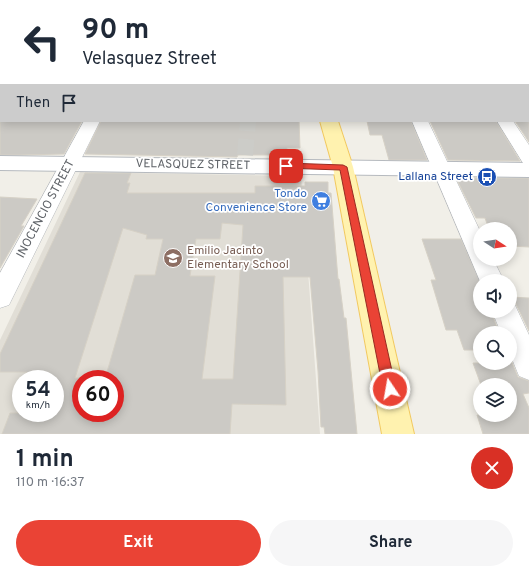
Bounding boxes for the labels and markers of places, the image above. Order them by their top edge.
pin [269,149,303,183]
bus stop icon: Lallana Street [476,166,498,188]
place label: Lallana Street [398,169,473,185]
place label: Tondo Convenience Store [206,186,307,216]
supermarket icon: Tondo Convenience Store [310,190,332,212]
place label: Emilio Jacinto Elementary School [187,243,289,273]
school or university icon: Emilio Jacinto Elementary School [162,247,184,269]

